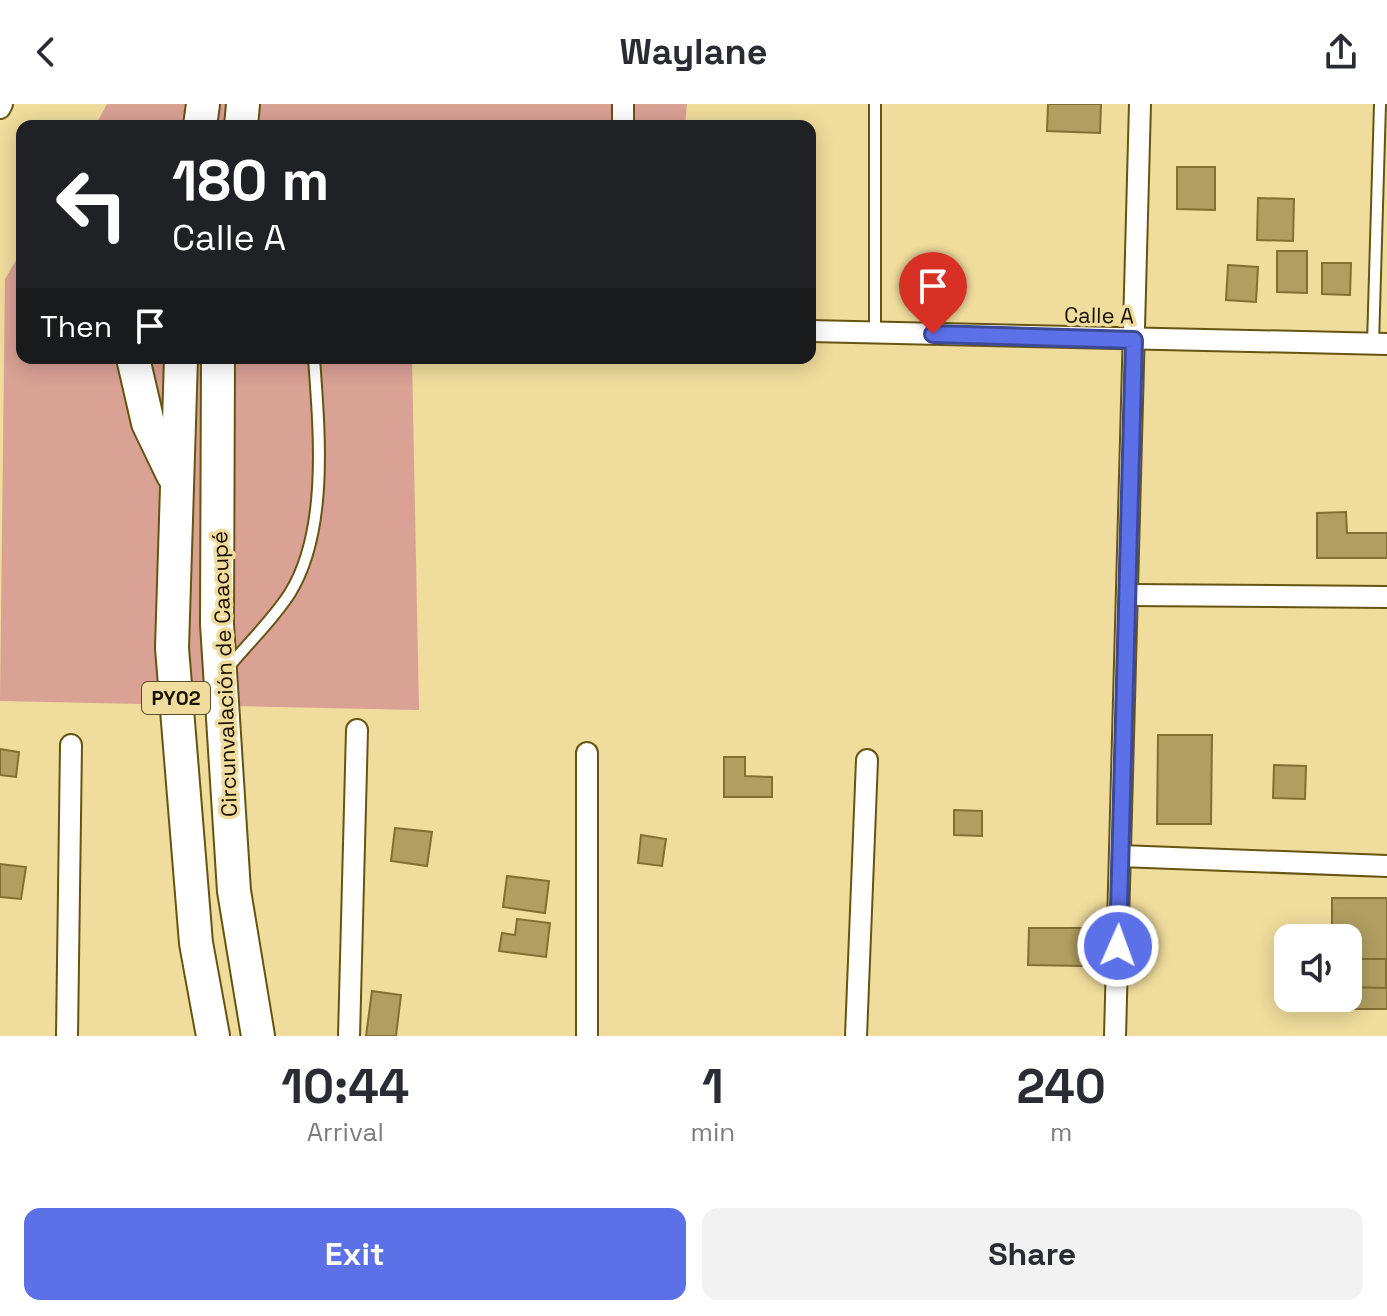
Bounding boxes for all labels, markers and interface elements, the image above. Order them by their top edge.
text: Waylane [620,29,767,75]
icon: back [24,30,68,74]
icon: share [1319,30,1363,74]
text: 180 m [172,145,329,216]
icon: left [40,152,144,256]
text: Calle A [172,215,286,261]
pin [899,252,967,334]
icon: arrive [911,264,955,308]
street label: Calle A [1064,300,1134,330]
icon: arrive [128,304,172,348]
text: Then [40,307,112,346]
street label: Circunvalación de Caacupé [205,531,243,817]
road number: PY02 [142,682,210,714]
position arrow [1076,904,1160,988]
map controls [1274,924,1362,1012]
button: sound [1274,924,1362,1012]
text: 10:44 [281,1056,409,1117]
text: 1 [702,1056,724,1117]
text: 240 [1016,1056,1106,1117]
text: Arrival [307,1115,384,1149]
text: min [691,1115,735,1149]
text: m [1050,1115,1072,1149]
button: Exit [24,1208,686,1300]
button: Share [702,1208,1363,1300]

